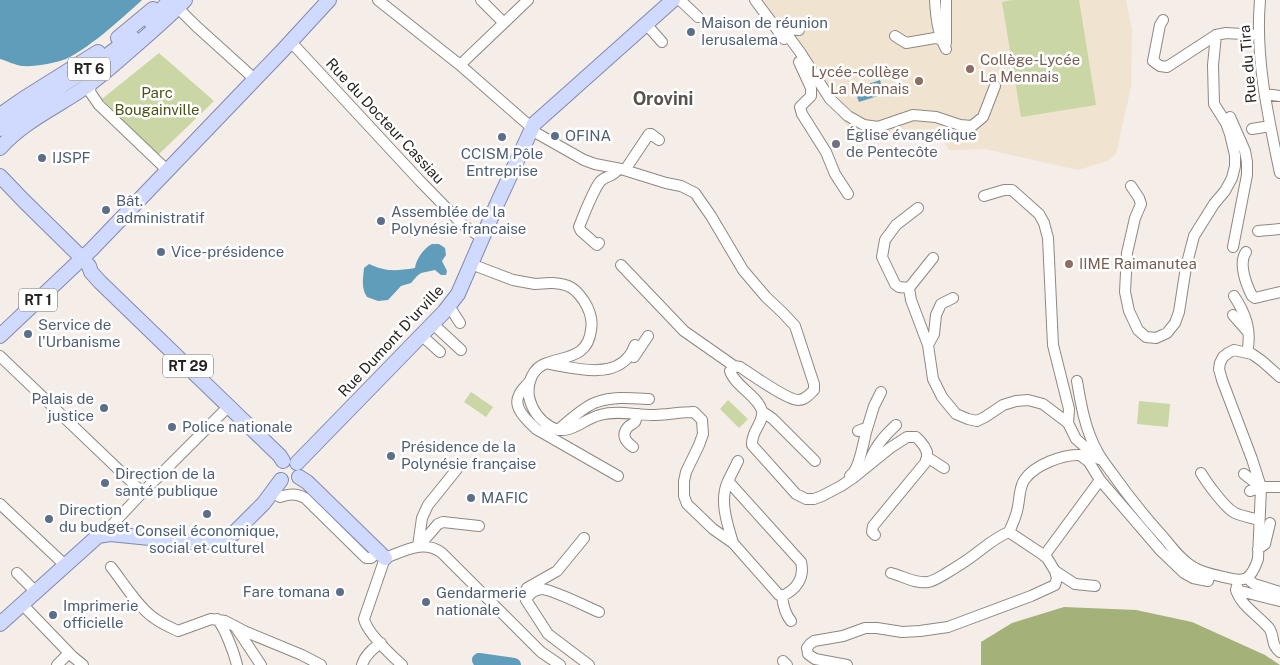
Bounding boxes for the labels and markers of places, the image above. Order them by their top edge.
place label: Maison de réunion Ierusalema [701,14,828,48]
marker: Maison de réunion Ierusalema [685,26,697,38]
place label: Collège-Lycée La Mennais [980,51,1080,85]
place label: Lycée-collège La Mennais [811,63,909,97]
marker: Collège-Lycée La Mennais [964,63,976,75]
marker: Lycée-collège La Mennais [913,75,925,87]
place label: Église évangélique de Pentecôte [846,126,977,160]
place label: OFINA [565,127,611,144]
marker: OFINA [549,130,561,142]
marker: CCISM Pôle Entreprise [496,131,508,143]
marker: Église évangélique de Pentecôte [830,138,842,150]
place label: CCISM Pôle Entreprise [461,145,543,179]
place label: IJSPF [52,149,91,166]
marker: IJSPF [36,152,48,164]
place label: Bât. administratif [116,192,205,226]
place label: Assemblée de la Polynésie francaise [391,203,526,237]
marker: Bât. administratif [100,204,112,216]
marker: Assemblée de la Polynésie francaise [375,215,387,227]
place label: Vice-présidence [171,243,284,260]
marker: Vice-présidence [155,246,167,258]
place label: IIME Raimanutea [1079,255,1197,272]
marker: IIME Raimanutea [1063,258,1075,270]
place label: Service de l'Urbanisme [38,316,121,350]
marker: Service de l'Urbanisme [22,328,34,340]
place label: Palais de justice [31,390,94,424]
marker: Palais de justice [98,402,110,414]
place label: Police nationale [182,418,292,435]
marker: Police nationale [166,421,178,433]
place label: Présidence de la Polynésie française [401,438,536,472]
marker: Présidence de la Polynésie française [385,450,397,462]
place label: Direction de la santé publique [115,465,218,499]
marker: Direction de la santé publique [99,477,111,489]
place label: MAFIC [481,489,528,506]
marker: MAFIC [465,492,477,504]
place label: Direction du budget [59,501,130,535]
marker: Conseil économique, social et culturel [201,508,213,520]
marker: Direction du budget [43,513,55,525]
place label: Conseil économique, social et culturel [135,522,279,556]
place label: Fare tomana [243,583,330,600]
place label: Gendarmerie nationale [436,584,527,618]
marker: Fare tomana [334,586,346,598]
marker: Gendarmerie nationale [420,596,432,608]
place label: Imprimerie officielle [63,597,138,631]
marker: Imprimerie officielle [47,609,59,621]

